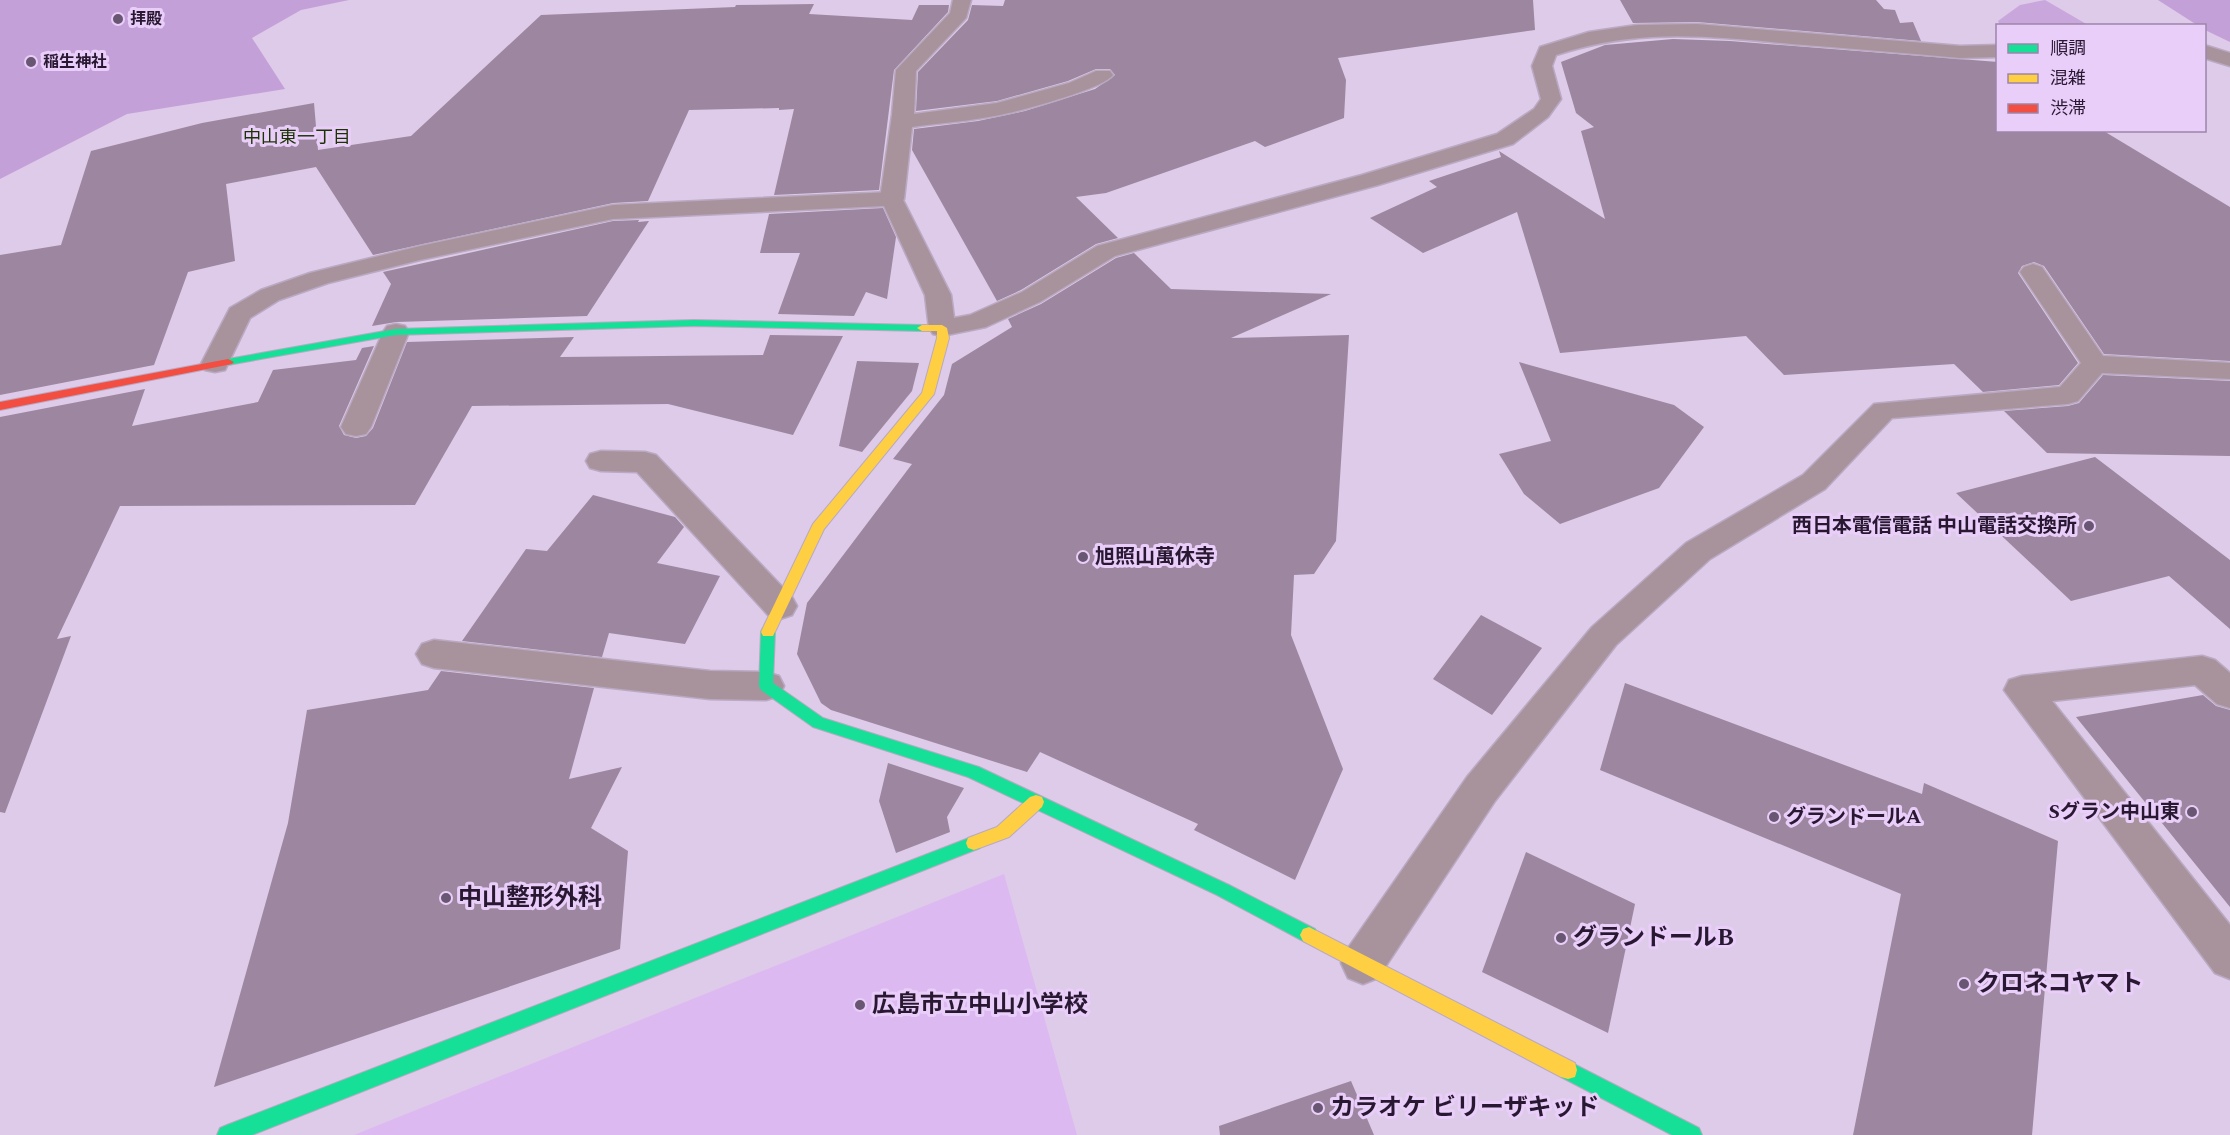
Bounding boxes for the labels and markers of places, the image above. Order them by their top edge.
place label: 拝殿 [130,7,162,31]
marker: 拝殿 [111,12,125,26]
place label: 稲生神社 [43,50,107,74]
marker: 稲生神社 [24,55,38,69]
place label: 西日本電信電話 中山電話交換所 [1792,511,2077,541]
marker: 西日本電信電話 中山電話交換所 [2082,519,2096,533]
place label: 旭照山萬休寺 [1095,542,1215,572]
marker: 旭照山萬休寺 [1076,550,1090,564]
place label: Sグラン中山東 [2049,797,2180,827]
place label: グランドールA [1786,802,1922,832]
marker: Sグラン中山東 [2185,805,2199,819]
marker: グランドールA [1767,810,1781,824]
place label: 中山整形外科 [458,880,602,916]
marker: 中山整形外科 [439,891,453,905]
place label: グランドールB [1573,920,1734,956]
marker: グランドールB [1554,931,1568,945]
place label: クロネコヤマト [1976,966,2144,1002]
marker: クロネコヤマト [1957,977,1971,991]
place label: 広島市立中山小学校 [872,987,1088,1023]
marker: 広島市立中山小学校 [853,998,867,1012]
place label: カラオケ ビリーザキッド [1330,1090,1600,1126]
marker: カラオケ ビリーザキッド [1311,1101,1325,1115]

